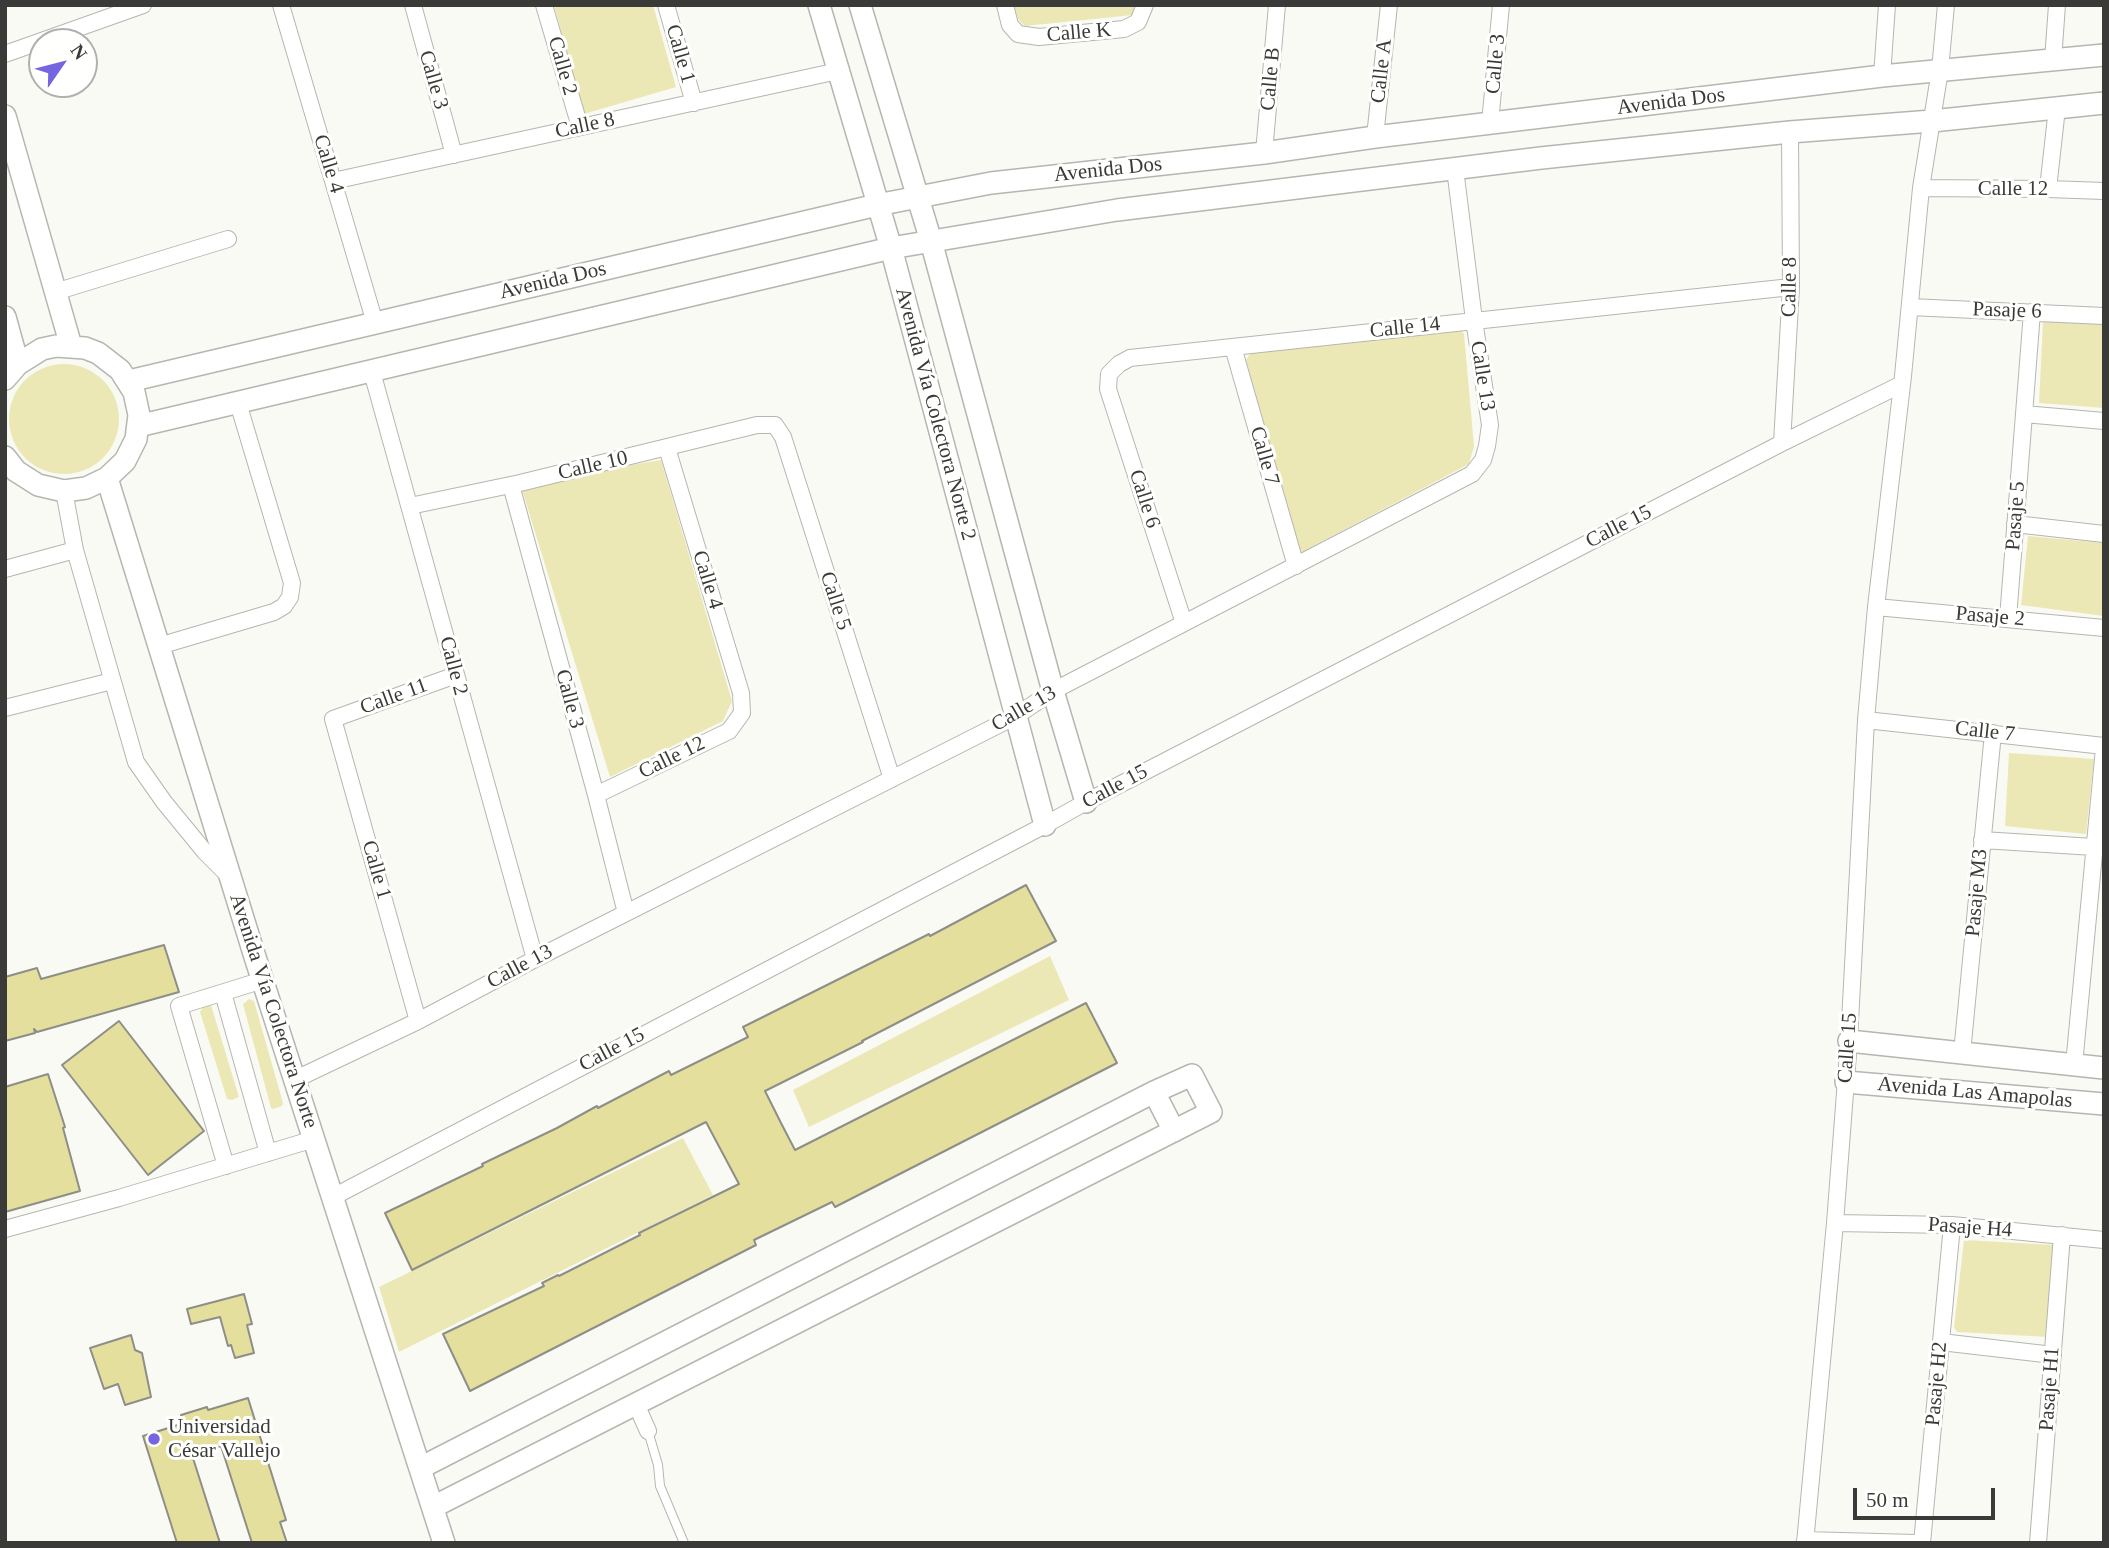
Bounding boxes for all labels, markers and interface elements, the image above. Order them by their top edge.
street label: Calle K [1046,18,1112,48]
street label: Calle 1 [660,22,700,86]
north arrow [28,28,98,98]
street label: Calle 3 [1481,33,1511,95]
street label: Calle 2 [542,34,582,98]
street label: Calle A [1366,37,1398,105]
text: N [66,40,92,63]
street label: Calle B [1256,46,1286,112]
street label: Calle 3 [413,48,453,112]
street label: Avenida Dos [1616,83,1726,121]
street label: Calle 8 [553,107,617,145]
street label: Calle 4 [307,132,349,196]
street label: Avenida Dos [1053,152,1163,188]
street label: Calle 12 [1978,176,2048,202]
street label: Avenida Dos [497,257,609,305]
street label: Calle 8 [1777,257,1803,317]
street label: Avenida Vía Colectora Norte 2 [889,285,981,543]
street label: Pasaje 6 [1972,297,2042,325]
street label: Calle 14 [1369,312,1441,344]
street label: Calle 13 [1464,339,1500,413]
street label: Calle 7 [1244,424,1284,488]
street label: Calle 10 [556,446,630,486]
street label: Calle 6 [1123,467,1165,531]
street label: Pasaje 5 [2001,481,2031,551]
street label: Calle 15 [1582,500,1656,554]
street label: Calle 4 [686,548,728,612]
street label: Calle 5 [814,569,856,633]
street label: Pasaje 2 [1954,601,2026,633]
street label: Calle 2 [433,634,473,698]
street label: Calle 3 [549,667,589,731]
street label: Calle 11 [357,673,431,721]
street label: Calle 13 [987,680,1061,738]
street label: Calle 7 [1954,716,2016,748]
street label: Calle 12 [635,731,709,785]
street label: Calle 15 [1078,759,1152,815]
street label: Calle 1 [356,838,396,902]
street label: Pasaje M3 [1961,848,1993,938]
street label: Avenida Vía Colectora Norte [223,891,323,1131]
street label: Calle 13 [483,939,557,995]
street label: Calle 15 [1833,1012,1863,1084]
street label: Calle 15 [575,1022,649,1078]
street label: Avenida Las Amapolas [1876,1072,2074,1114]
street label: Pasaje H4 [1927,1212,2013,1244]
street label: Pasaje H2 [1921,1341,1953,1427]
street label: Pasaje H1 [2034,1346,2066,1432]
place label: Universidad César Vallejo [168,1414,281,1464]
marker: Universidad César Vallejo [146,1431,162,1447]
scale bar [1857,1474,1999,1518]
text: 50 m [1866,1488,1909,1512]

